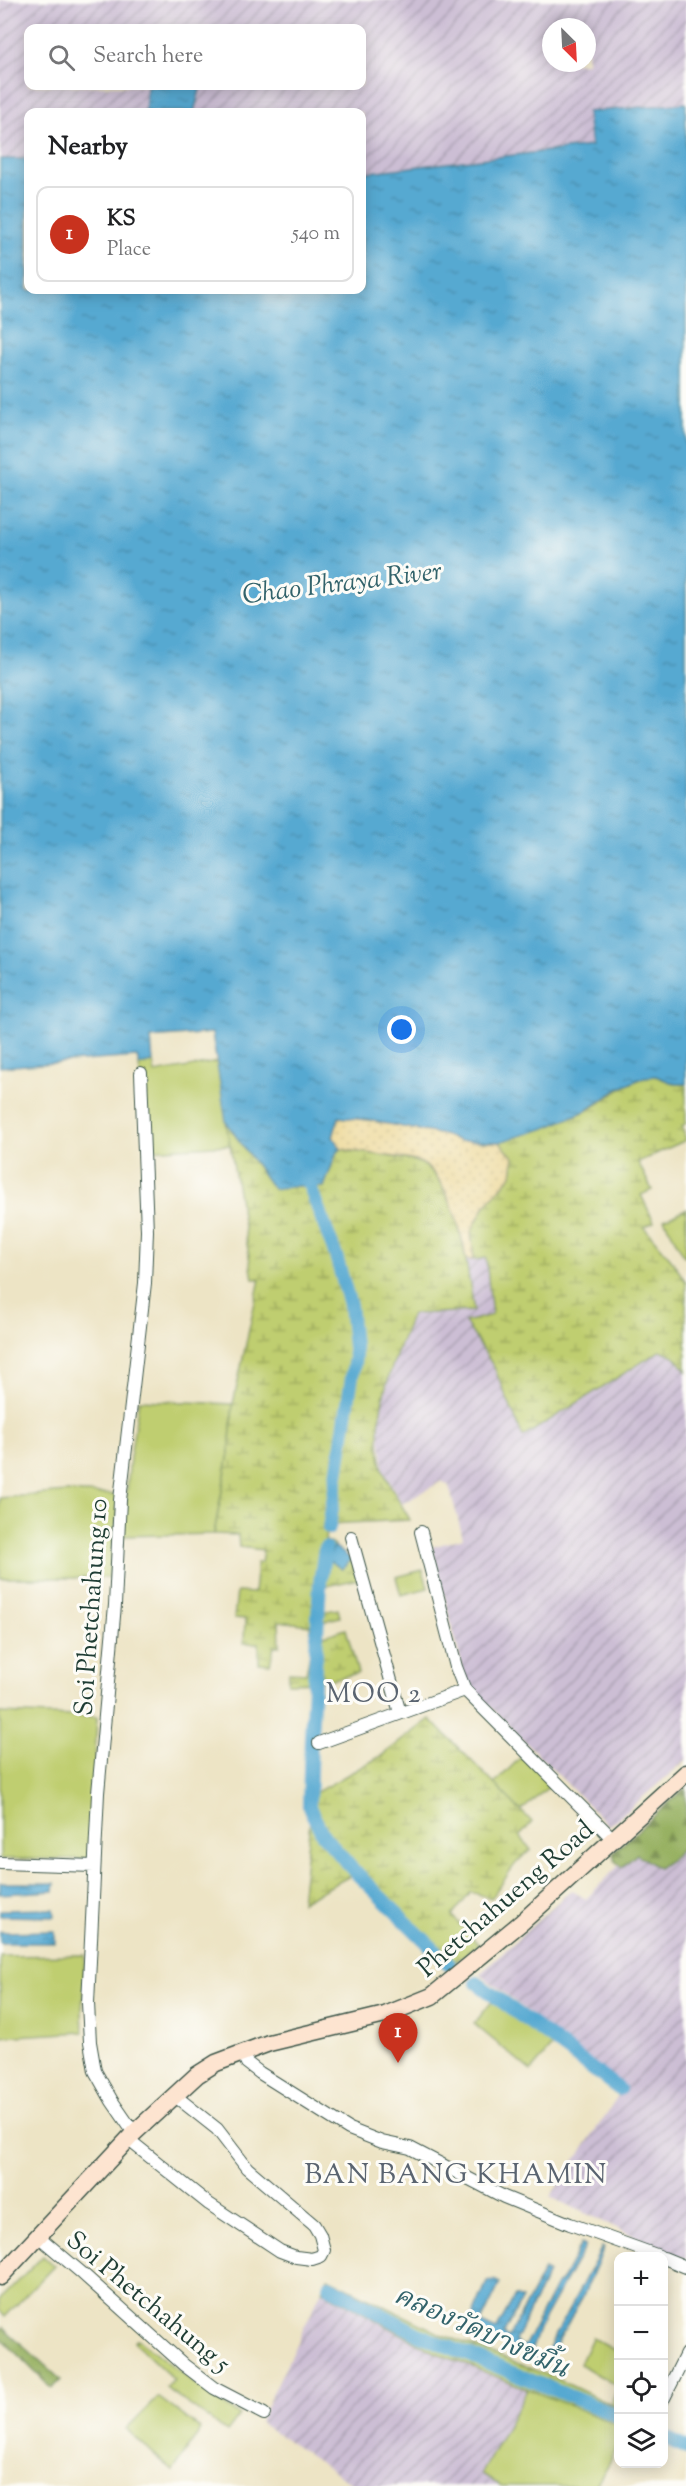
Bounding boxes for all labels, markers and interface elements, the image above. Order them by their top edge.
north arrow [542,18,596,72]
search box [24,24,366,90]
icon: search [45,41,78,74]
text: Search here [93,41,203,73]
text: Nearby [48,129,128,166]
text: KS [107,204,136,236]
text: 1 [66,220,73,249]
text: 540 m [292,220,340,249]
text: Place [107,236,151,265]
water label: Chao Phraya River [240,553,445,616]
your location [387,1015,416,1044]
street label: Soi Phetchahung 10 [66,1497,119,1717]
district label: MOO 2 [326,1676,422,1715]
street label: Phetchahueng Road [410,1812,603,1987]
pin: 1 [378,2014,418,2063]
district label: BAN BANG KHAMIN [304,2156,608,2196]
street label: Soi Phetchahung 5 [57,2223,238,2383]
map controls [614,2252,668,2468]
button: + [614,2252,668,2306]
water label: คลองวัดบางขมิ้น [387,2275,576,2389]
button: − [614,2306,668,2360]
button: locate [614,2360,668,2414]
button: layers [614,2414,668,2468]

